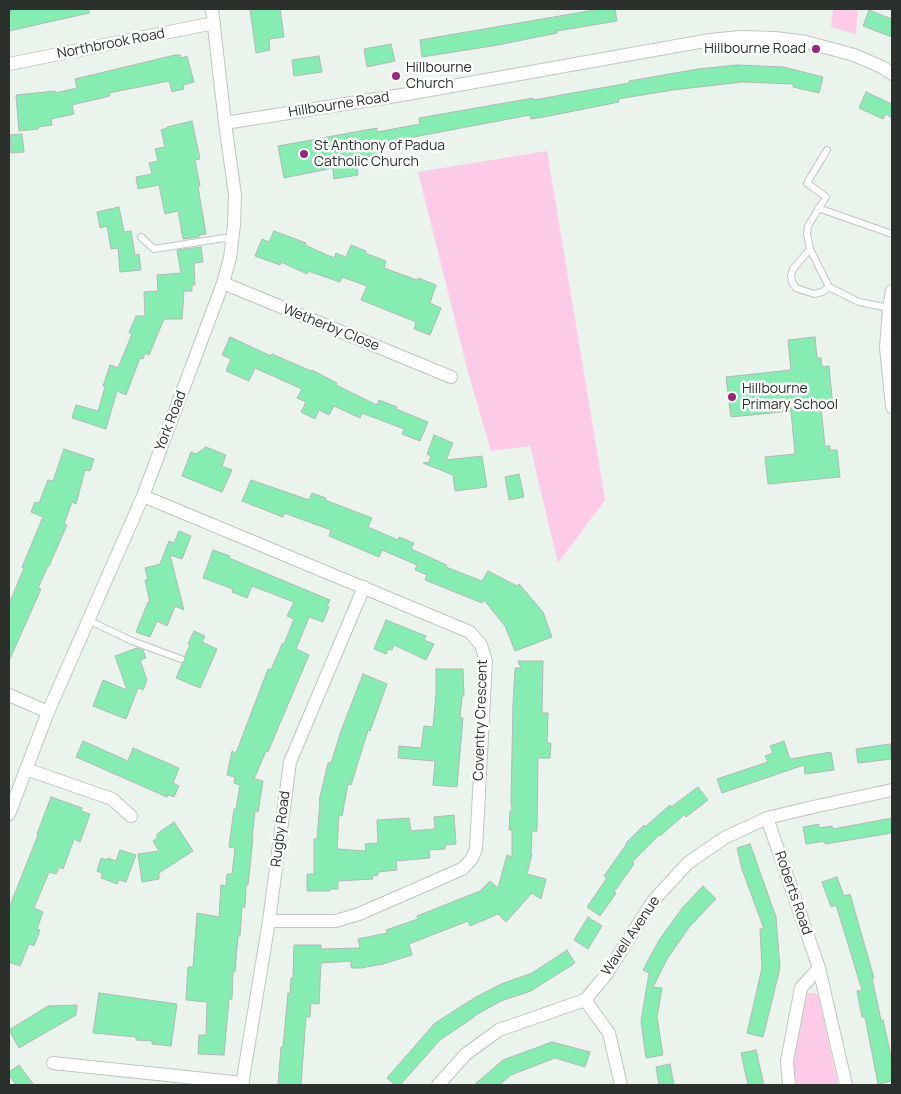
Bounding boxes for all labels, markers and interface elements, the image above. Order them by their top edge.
street label: Northbrook Road [56,25,166,63]
place label: Hillbourne Road [704,41,806,57]
marker: Hillbourne Road [810,43,822,55]
place label: Hillbourne Church [406,60,472,92]
marker: Hillbourne Church [390,70,402,82]
street label: Hillbourne Road [287,89,391,121]
place label: St Anthony of Padua Catholic Church [314,138,445,170]
marker: St Anthony of Padua Catholic Church [298,148,310,160]
street label: Wetherby Close [280,301,382,355]
place label: Hillbourne Primary School [742,381,838,414]
street label: York Road [152,389,190,453]
marker: Hillbourne Primary School [726,391,738,403]
street label: Coventry Crescent [470,659,492,781]
street label: Rugby Road [268,790,294,868]
street label: Roberts Road [771,849,815,937]
street label: Wavell Avenue [598,893,664,979]

